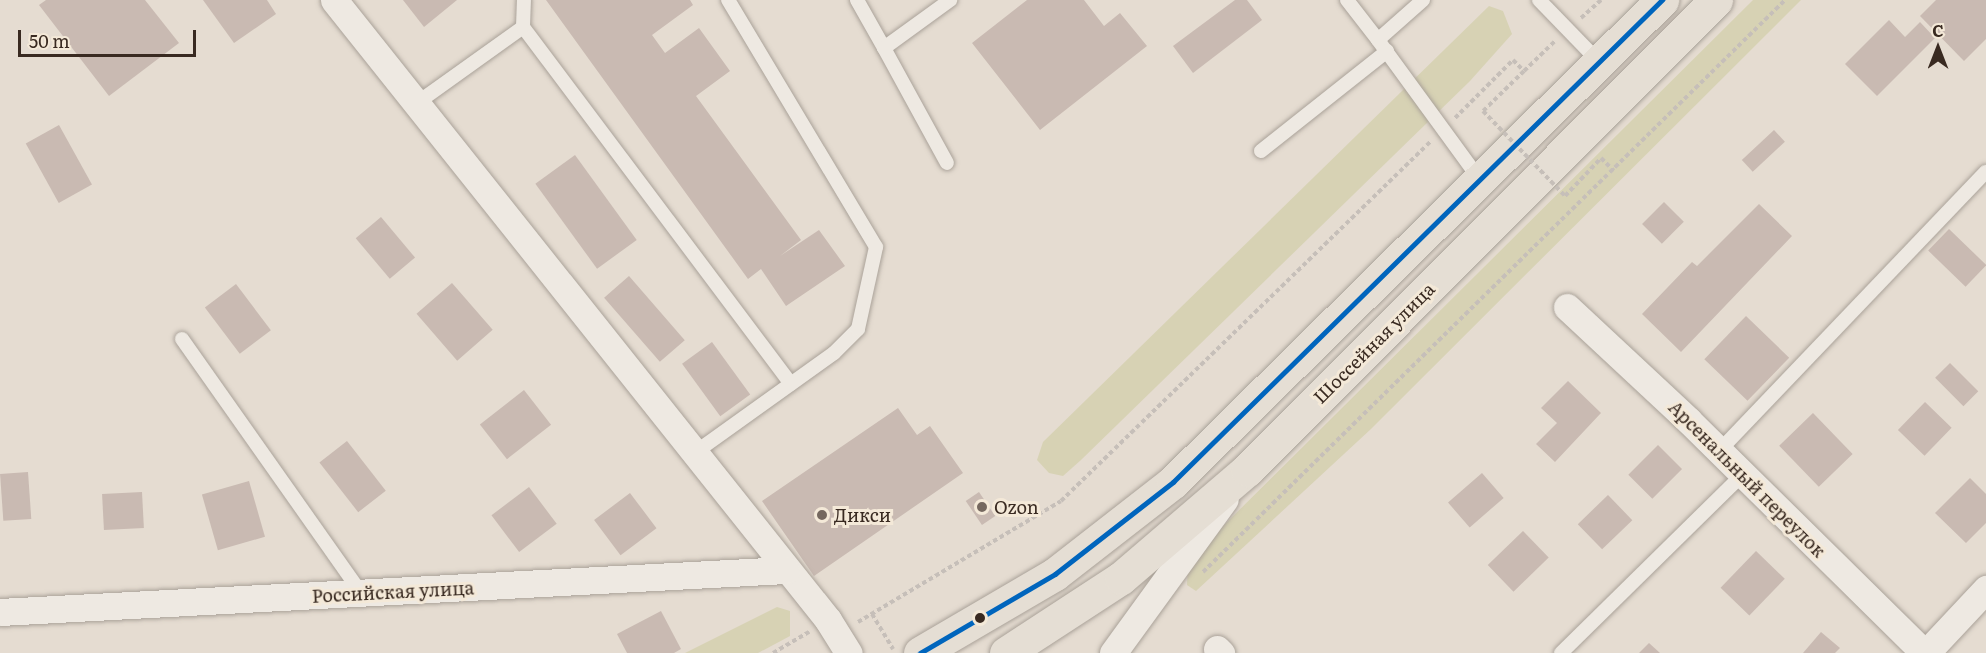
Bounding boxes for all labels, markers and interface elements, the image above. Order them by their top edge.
scale bar [21,18,200,56]
north arrow [1908,18,1968,78]
text: С [1932,18,1944,42]
text: 50 m [29,27,70,54]
street label: Шоссейная улица [1309,278,1439,408]
street label: Арсенальный переулок [1664,396,1830,562]
place label: Ozon [994,496,1039,518]
marker: Ozon [975,500,989,514]
place label: Дикси [834,504,891,526]
marker: Дикси [815,508,829,522]
street label: Российская улица [311,577,475,607]
unlabelled marker [974,612,986,624]

